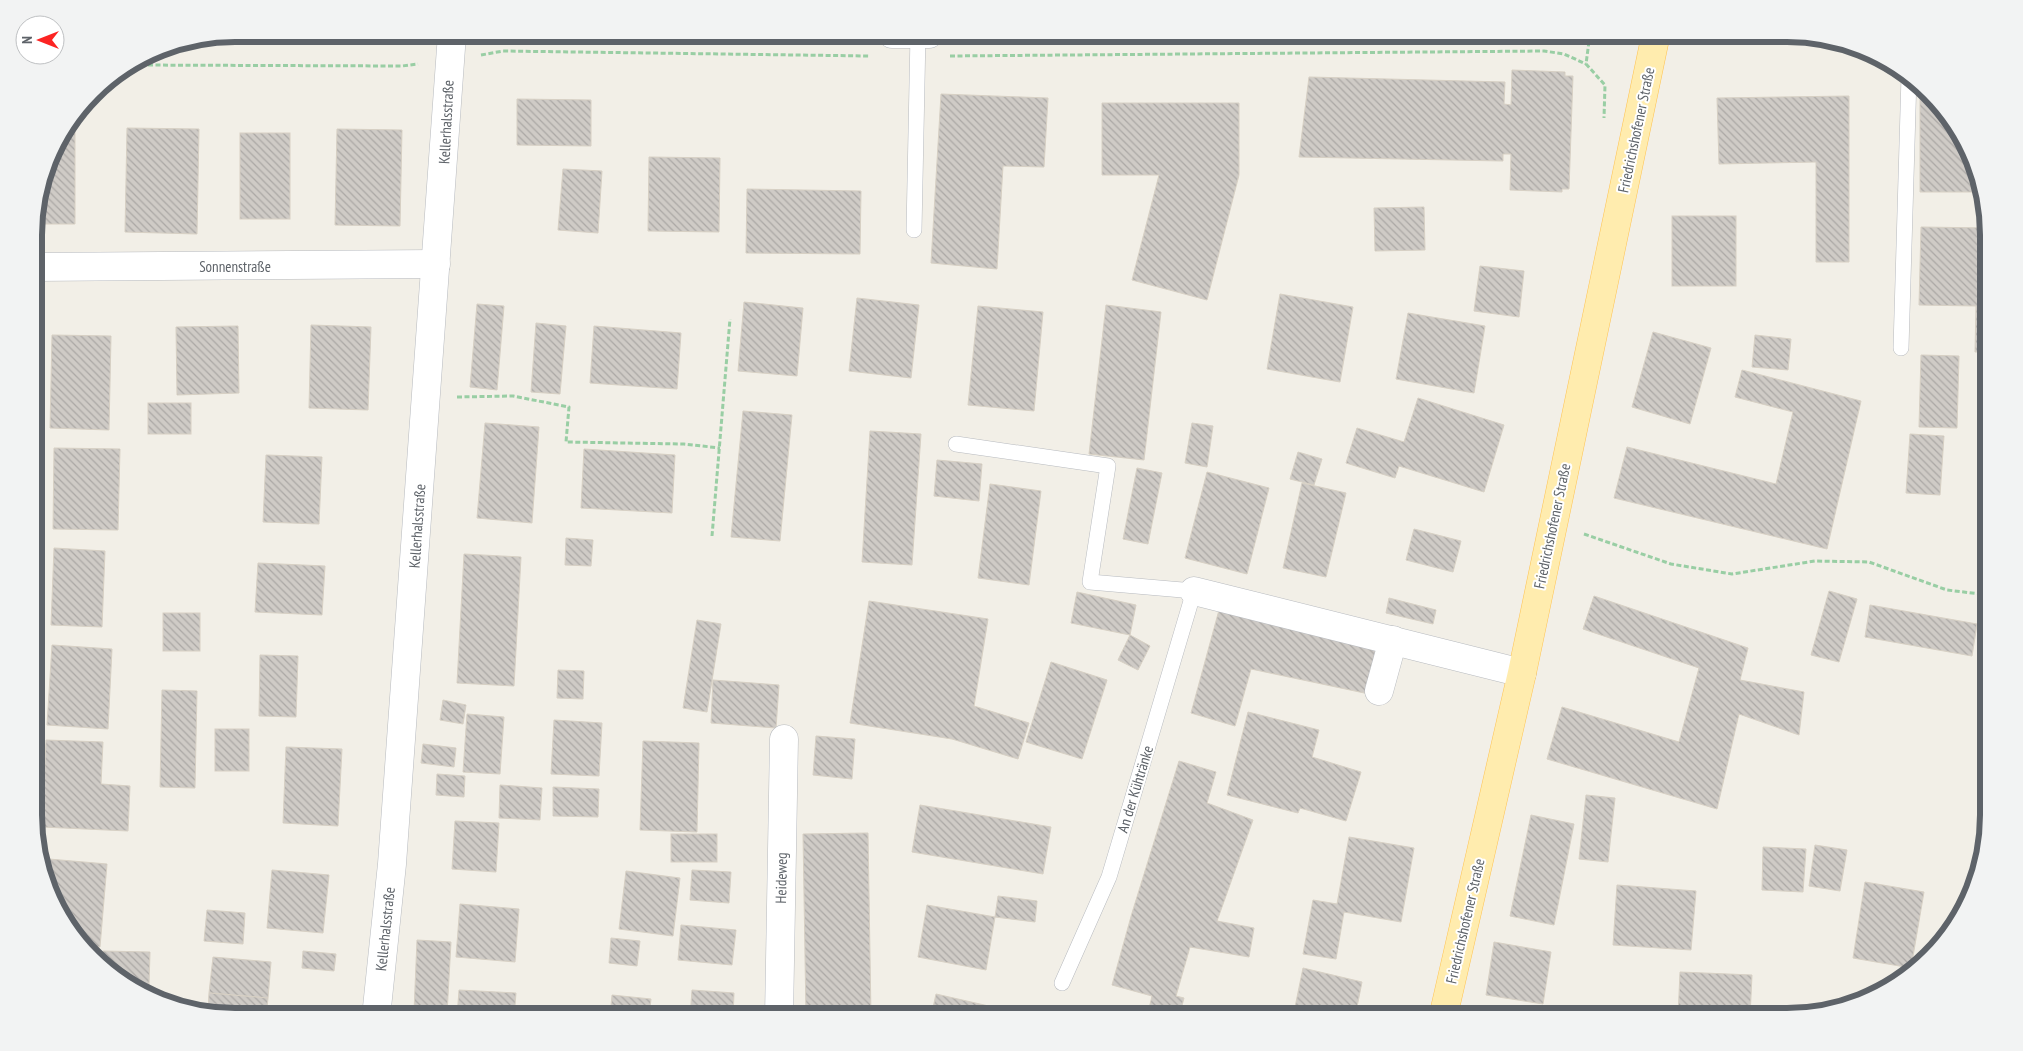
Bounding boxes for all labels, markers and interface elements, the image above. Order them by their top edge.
north arrow [15,15,65,65]
text: N [18,36,36,44]
street label: Friedrichshofener Straße [1613,66,1659,194]
street label: Kellerhalsstraße [434,79,458,165]
street label: Sonnenstraße [199,257,271,276]
street label: Friedrichshofener Straße [1529,462,1575,590]
street label: Kellerhalsstraße [405,483,429,569]
street label: An der Kühtränke [1113,743,1157,835]
street label: Heideweg [771,852,791,904]
street label: Friedrichshofener Straße [1441,857,1489,985]
street label: Kellerhalsstraße [371,886,399,972]

